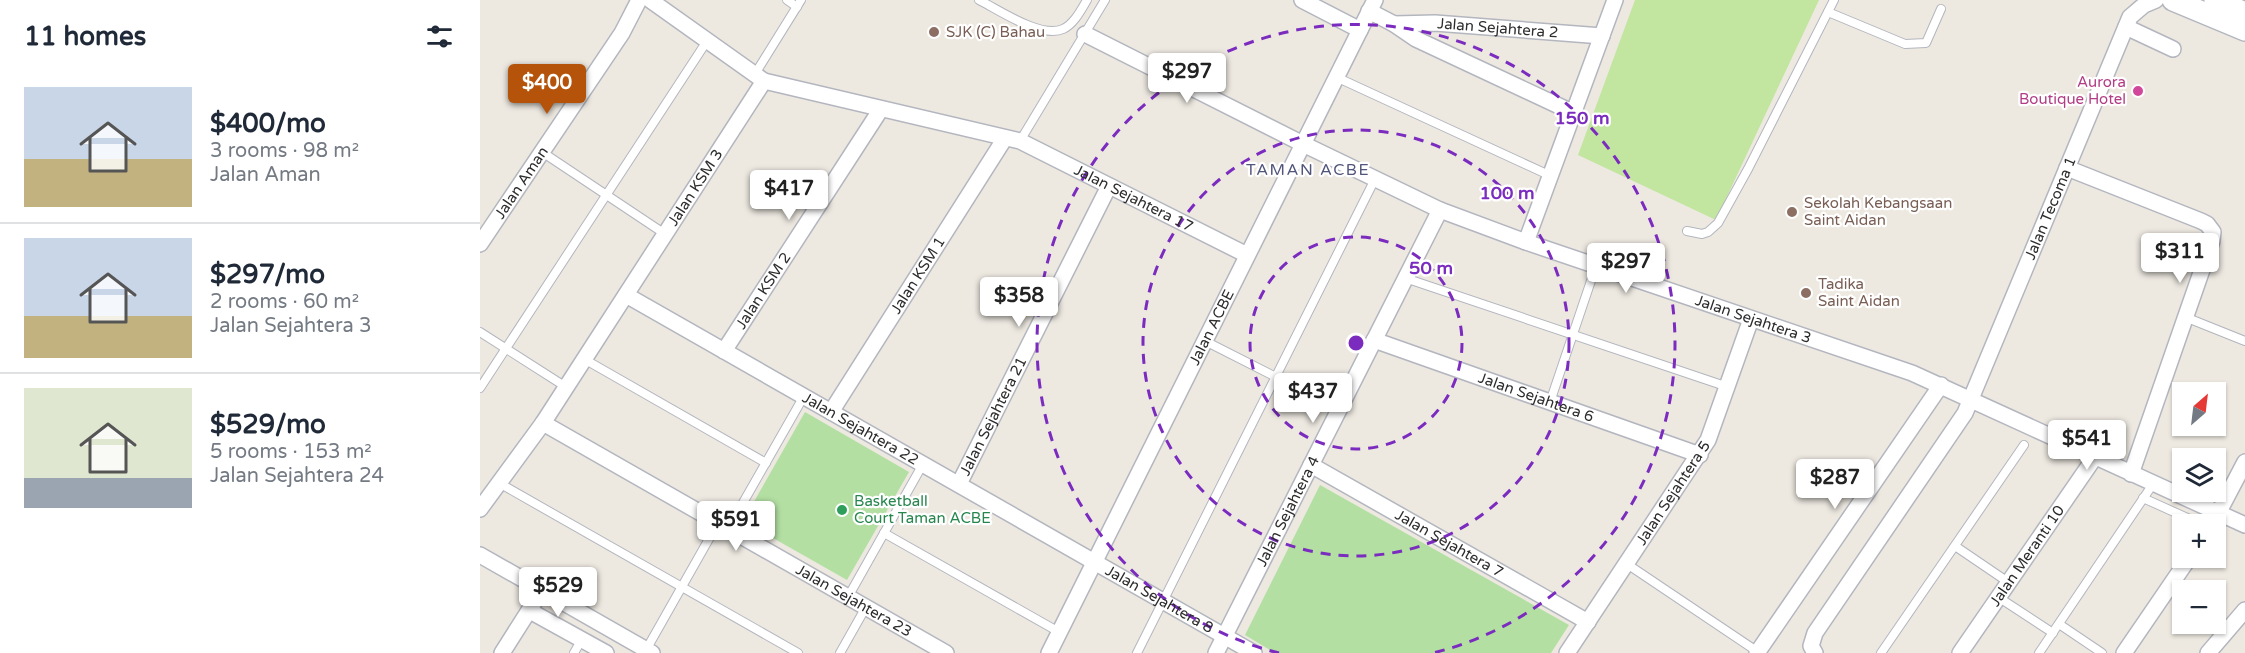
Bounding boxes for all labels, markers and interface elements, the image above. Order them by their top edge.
street label: Jalan Sejahtera 2 [1437,14,1559,42]
icon: filters [423,20,456,53]
text: 11 homes [24,21,146,52]
place label: SJK (C) Bahau [946,23,1045,41]
marker: SJK (C) Bahau [927,25,941,39]
pin: $297 [1151,53,1223,104]
text: $297 [1162,60,1212,84]
pin: $400 [511,64,583,115]
text: $400 [522,71,572,95]
place label: Aurora Boutique Hotel [2019,73,2126,108]
marker: Aurora Boutique Hotel [2131,84,2145,98]
text: 150 m [1554,107,1610,129]
text: $400/mo [210,108,326,139]
icon: home [72,111,144,183]
text: 3 rooms · 98 m² [210,139,359,163]
street label: Jalan Aman [491,143,552,222]
street label: Jalan KSM 3 [664,146,727,229]
street label: Jalan Tecoma 1 [2021,154,2080,262]
district label: TAMAN ACBE [1246,160,1370,180]
street label: Jalan Sejahtera 17 [1071,161,1196,235]
text: Jalan Aman [210,163,321,187]
pin: $417 [753,170,825,221]
text: $417 [764,177,814,201]
text: 100 m [1479,182,1535,204]
place label: Sekolah Kebangsaan Saint Aidan [1804,194,1952,229]
marker: Sekolah Kebangsaan Saint Aidan [1785,205,1799,219]
street label: Jalan KSM 1 [887,233,949,317]
pin: $311 [2144,233,2216,284]
text: $311 [2155,240,2205,264]
pin: $297 [1590,243,1662,294]
street label: Jalan KSM 2 [732,249,795,332]
text: $297 [1601,250,1651,274]
text: 50 m [1409,257,1453,279]
text: $297/mo [210,259,325,290]
icon: home [72,262,144,334]
place label: Tadika Saint Aidan [1818,275,1900,310]
pin: $358 [983,277,1055,328]
text: $358 [994,284,1044,308]
marker: Tadika Saint Aidan [1799,286,1813,300]
street label: Jalan ACBE [1185,287,1238,368]
text: 2 rooms · 60 m² [210,290,359,314]
street label: Jalan Sejahtera 3 [1693,291,1814,347]
text: Jalan Sejahtera 3 [210,314,372,338]
centre of rings [1346,333,1366,353]
street label: Jalan Sejahtera 21 [956,354,1031,479]
street label: Jalan Sejahtera 6 [1476,369,1596,426]
pin: $437 [1277,373,1349,424]
text: $437 [1288,380,1338,404]
north arrow [2172,382,2226,436]
map controls [2172,382,2226,634]
street label: Jalan Sejahtera 22 [799,389,922,469]
text: $529/mo [210,409,326,440]
icon: home [72,412,144,484]
pin: $541 [2051,420,2123,471]
text: $541 [2062,427,2112,451]
street label: Jalan Sejahtera 5 [1632,437,1714,548]
text: 5 rooms · 153 m² [210,440,372,464]
button: layers [2172,448,2226,502]
street label: Jalan Sejahtera 4 [1252,453,1323,569]
pin: $287 [1799,459,1871,510]
text: Jalan Sejahtera 24 [210,464,384,488]
text: $287 [1810,466,1860,490]
place label: Basketball Court Taman ACBE [854,492,991,527]
pin: $591 [700,501,772,552]
street label: Jalan Meranti 10 [1986,502,2068,610]
marker: Basketball Court Taman ACBE [835,503,849,517]
street label: Jalan Sejahtera 7 [1392,506,1507,581]
text: $591 [711,508,761,532]
button: + [2172,514,2226,568]
street label: Jalan Sejahtera 23 [793,560,915,641]
street label: Jalan Sejahtera 8 [1102,561,1217,637]
pin: $529 [522,567,594,618]
text: $529 [533,574,583,598]
button: − [2172,580,2226,634]

